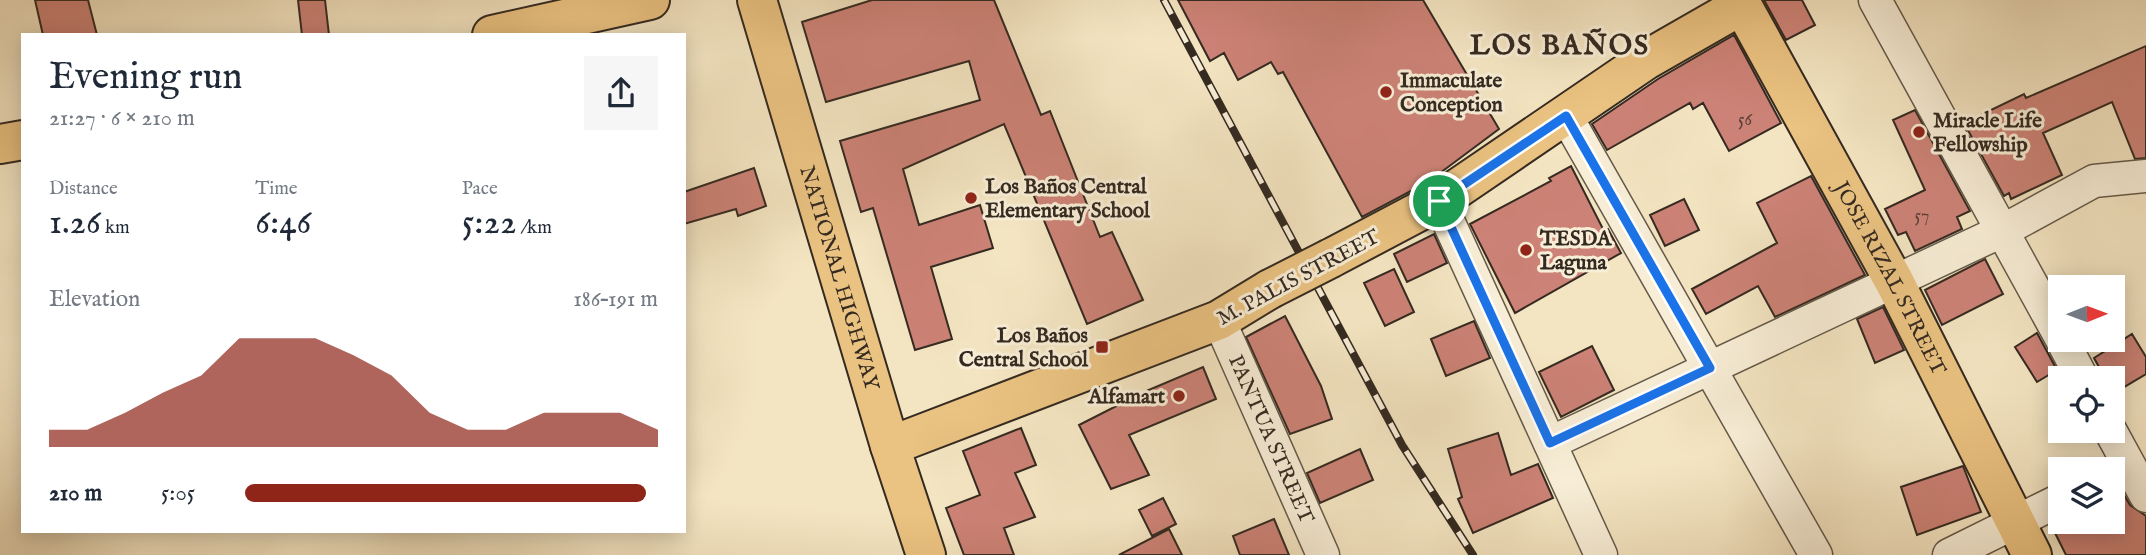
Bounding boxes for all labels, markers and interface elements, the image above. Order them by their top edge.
district label: LOS BAÑOS [1470,28,1650,64]
text: Evening run [49,54,243,102]
button: share [584,56,658,130]
place label: Immaculate Conception [1400,68,1503,119]
marker: Immaculate Conception [1378,84,1394,100]
text: 21:27 · 6 × 210 m [49,104,195,133]
place label: Miracle Life Fellowship [1933,108,2042,159]
house number: 56 [1738,109,1752,132]
marker: Miracle Life Fellowship [1911,124,1927,140]
street label: NATIONAL HIGHWAY [792,163,885,395]
pin [1409,171,1469,231]
place label: Los Baños Central Elementary School [985,174,1151,225]
street label: JOSE RIZAL STREET [1826,175,1952,381]
text: Distance [49,177,118,201]
text: Time [255,177,298,201]
text: Pace [462,177,498,201]
icon: arrive [1420,182,1458,220]
marker: Los Baños Central Elementary School [963,190,979,206]
text: 1.26 [49,201,101,246]
text: 6:46 [255,201,311,246]
text: 5:22 [462,201,516,246]
house number: 57 [1915,205,1929,228]
text: km [101,216,130,240]
text: /km [516,216,552,240]
street label: M. PALIS STREET [1213,224,1385,333]
place label: TESDA Laguna [1539,226,1613,277]
marker: TESDA Laguna [1518,242,1534,258]
north arrow [2048,275,2124,352]
map controls [2048,275,2125,534]
text: Elevation [49,285,140,314]
text: 186–191 m [573,285,658,314]
place label: Los Baños Central School [959,323,1089,374]
marker: Los Baños Central School [1094,339,1110,355]
street label: PANTUA STREET [1221,351,1320,529]
button: locate [2048,366,2125,443]
place label: Alfamart [1087,384,1166,411]
marker: Alfamart [1171,388,1187,404]
button: layers [2048,457,2125,534]
text: 210 m [49,479,102,508]
text: 5:05 [161,479,195,508]

